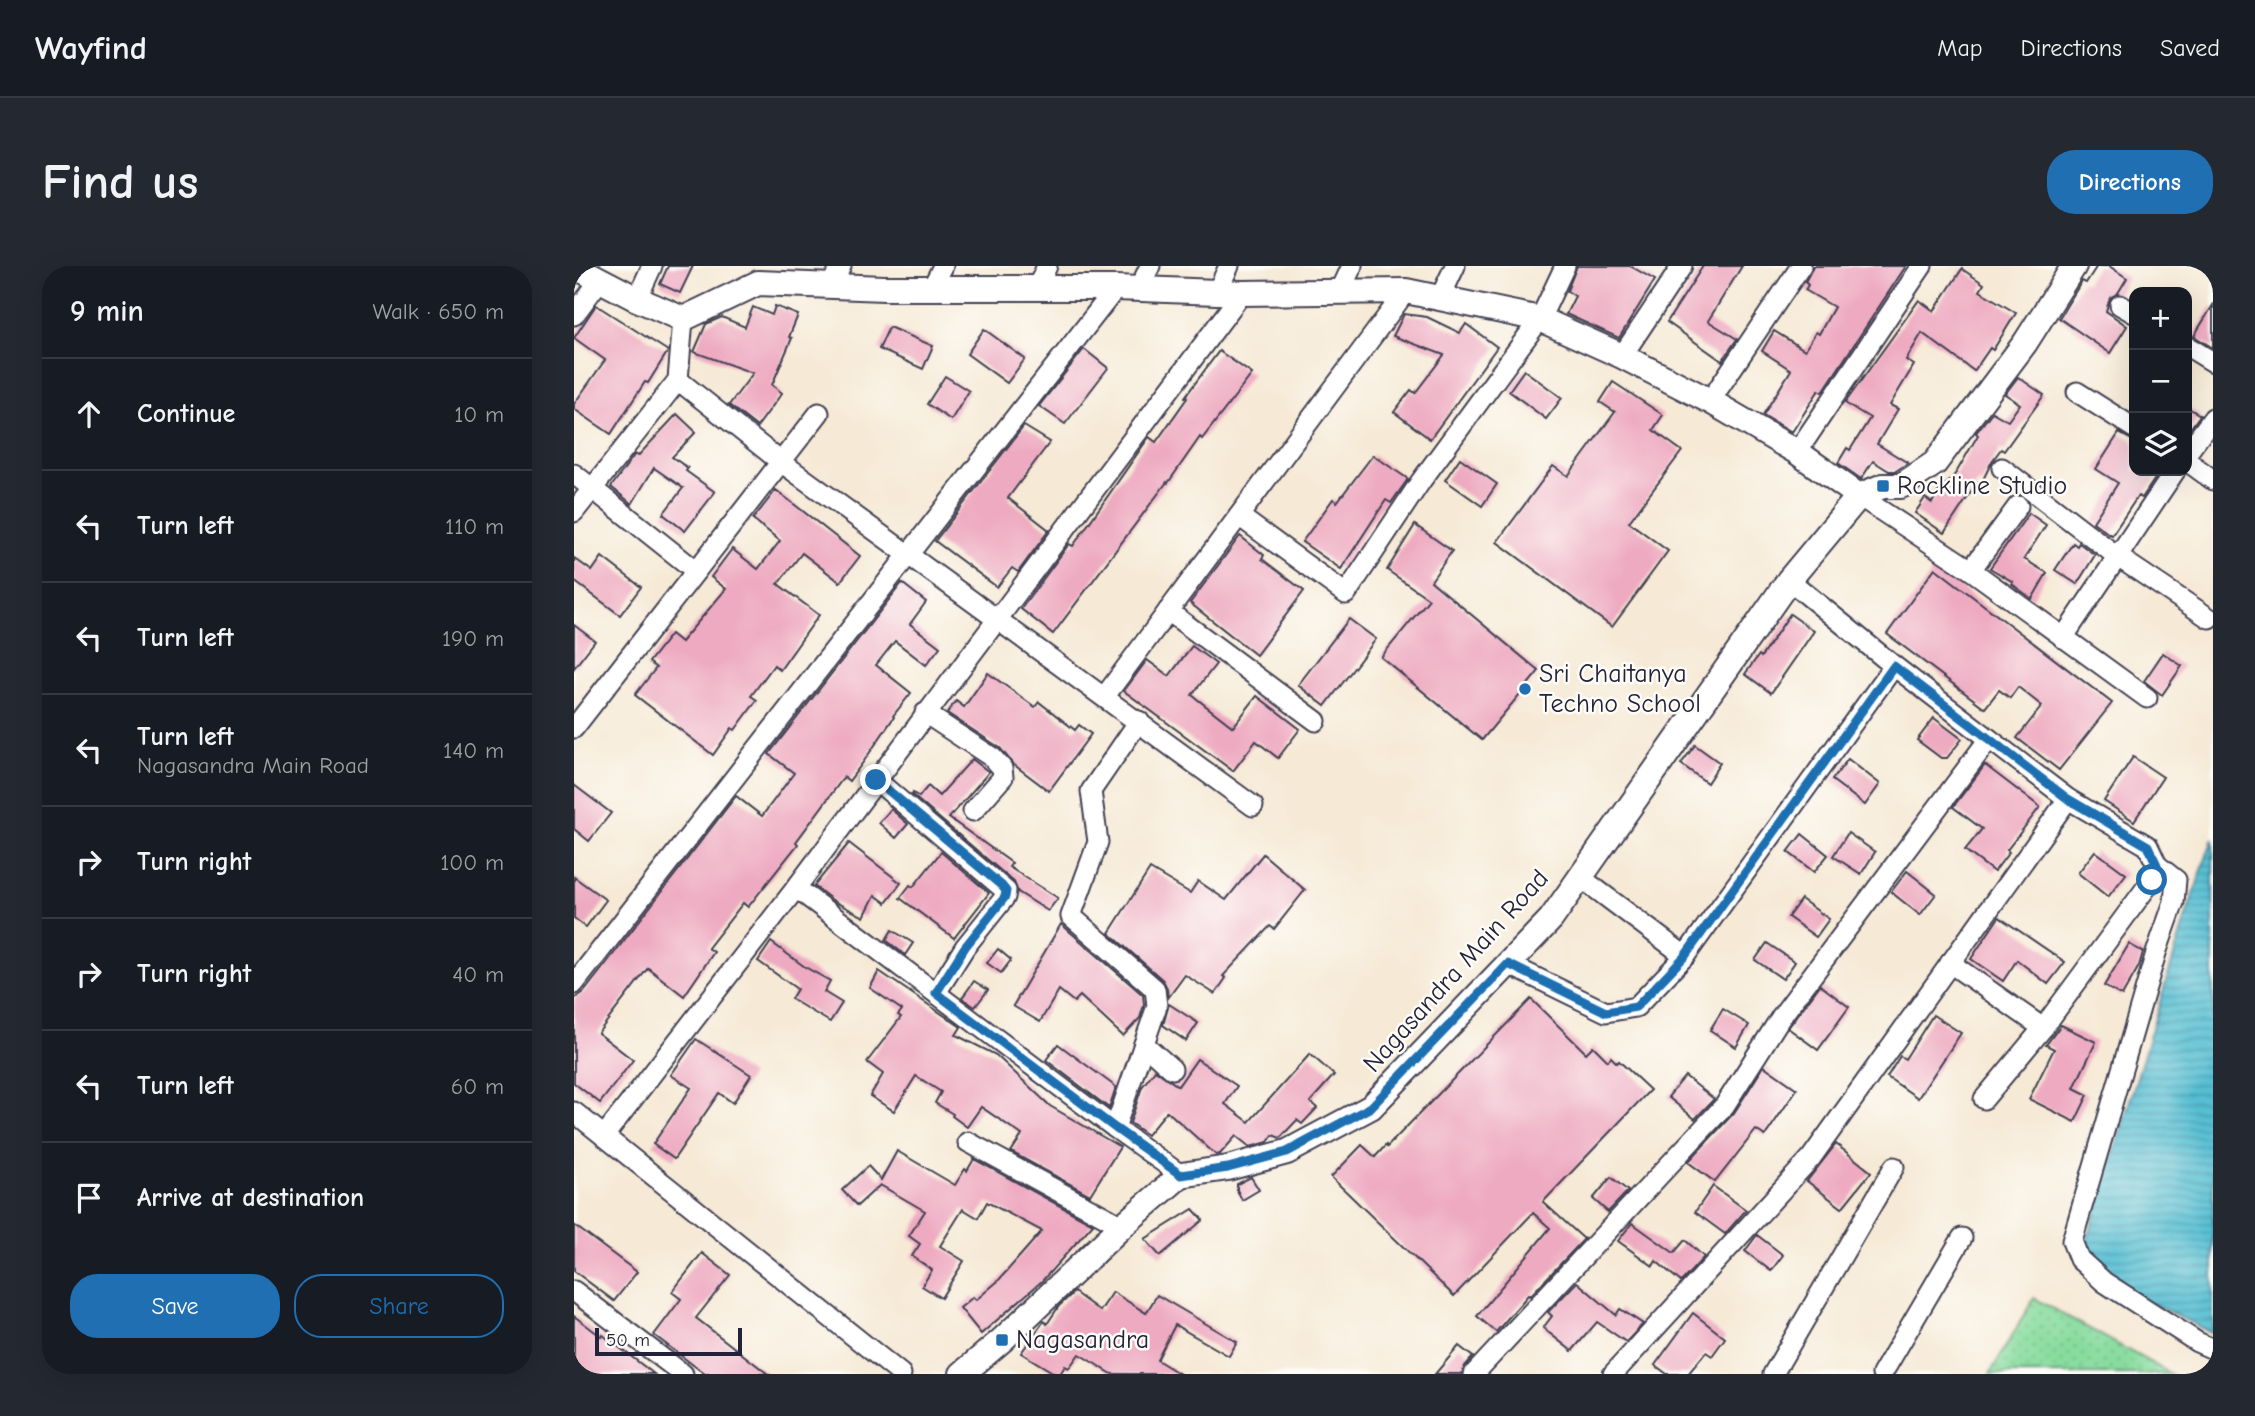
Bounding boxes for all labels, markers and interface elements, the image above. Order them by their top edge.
text: Wayfind [35,29,147,67]
text: Map [1937,34,1983,62]
text: Directions [2021,34,2122,62]
text: Saved [2160,34,2220,62]
button: Directions [2047,150,2213,214]
text: Find us [42,154,198,210]
map controls [2129,287,2192,476]
button: + [2129,287,2192,350]
text: 9 min [70,294,144,329]
text: Walk · 650 m [373,298,504,325]
button: − [2129,350,2192,413]
icon: ahead [70,395,108,433]
text: Continue [137,399,235,429]
text: 10 m [454,401,504,428]
button: layers [2129,413,2192,476]
place label: Rockline Studio [1897,471,2067,501]
marker: Rockline Studio [1875,478,1891,494]
icon: left [70,507,108,545]
text: Turn left [137,511,234,541]
text: 110 m [445,513,504,540]
icon: left [70,619,108,657]
text: Turn left [137,623,234,653]
text: 190 m [442,625,504,652]
place label: Sri Chaitanya Techno School [1539,659,1701,719]
marker: Sri Chaitanya Techno School [1517,681,1533,697]
text: Turn left [137,722,234,752]
icon: left [70,731,108,769]
text: 140 m [443,737,504,764]
text: Nagasandra Main Road [137,752,369,779]
route end [860,764,891,795]
icon: right [70,843,108,881]
text: Turn right [137,847,251,877]
text: 100 m [440,849,504,876]
street label: Nagasandra Main Road [1357,864,1555,1078]
route start [2136,864,2167,895]
icon: right [70,955,108,993]
text: Turn right [137,959,251,989]
text: 40 m [452,961,504,988]
icon: left [70,1067,108,1105]
text: Turn left [137,1071,234,1101]
text: 60 m [451,1073,504,1100]
icon: arrive [70,1179,108,1217]
text: Arrive at destination [137,1183,364,1213]
button: Save [70,1274,280,1338]
button: Share [294,1274,504,1338]
scale bar [595,1325,742,1357]
place label: Nagasandra [1016,1325,1149,1355]
text: 50 m [606,1329,650,1351]
marker: Nagasandra [994,1332,1010,1348]

